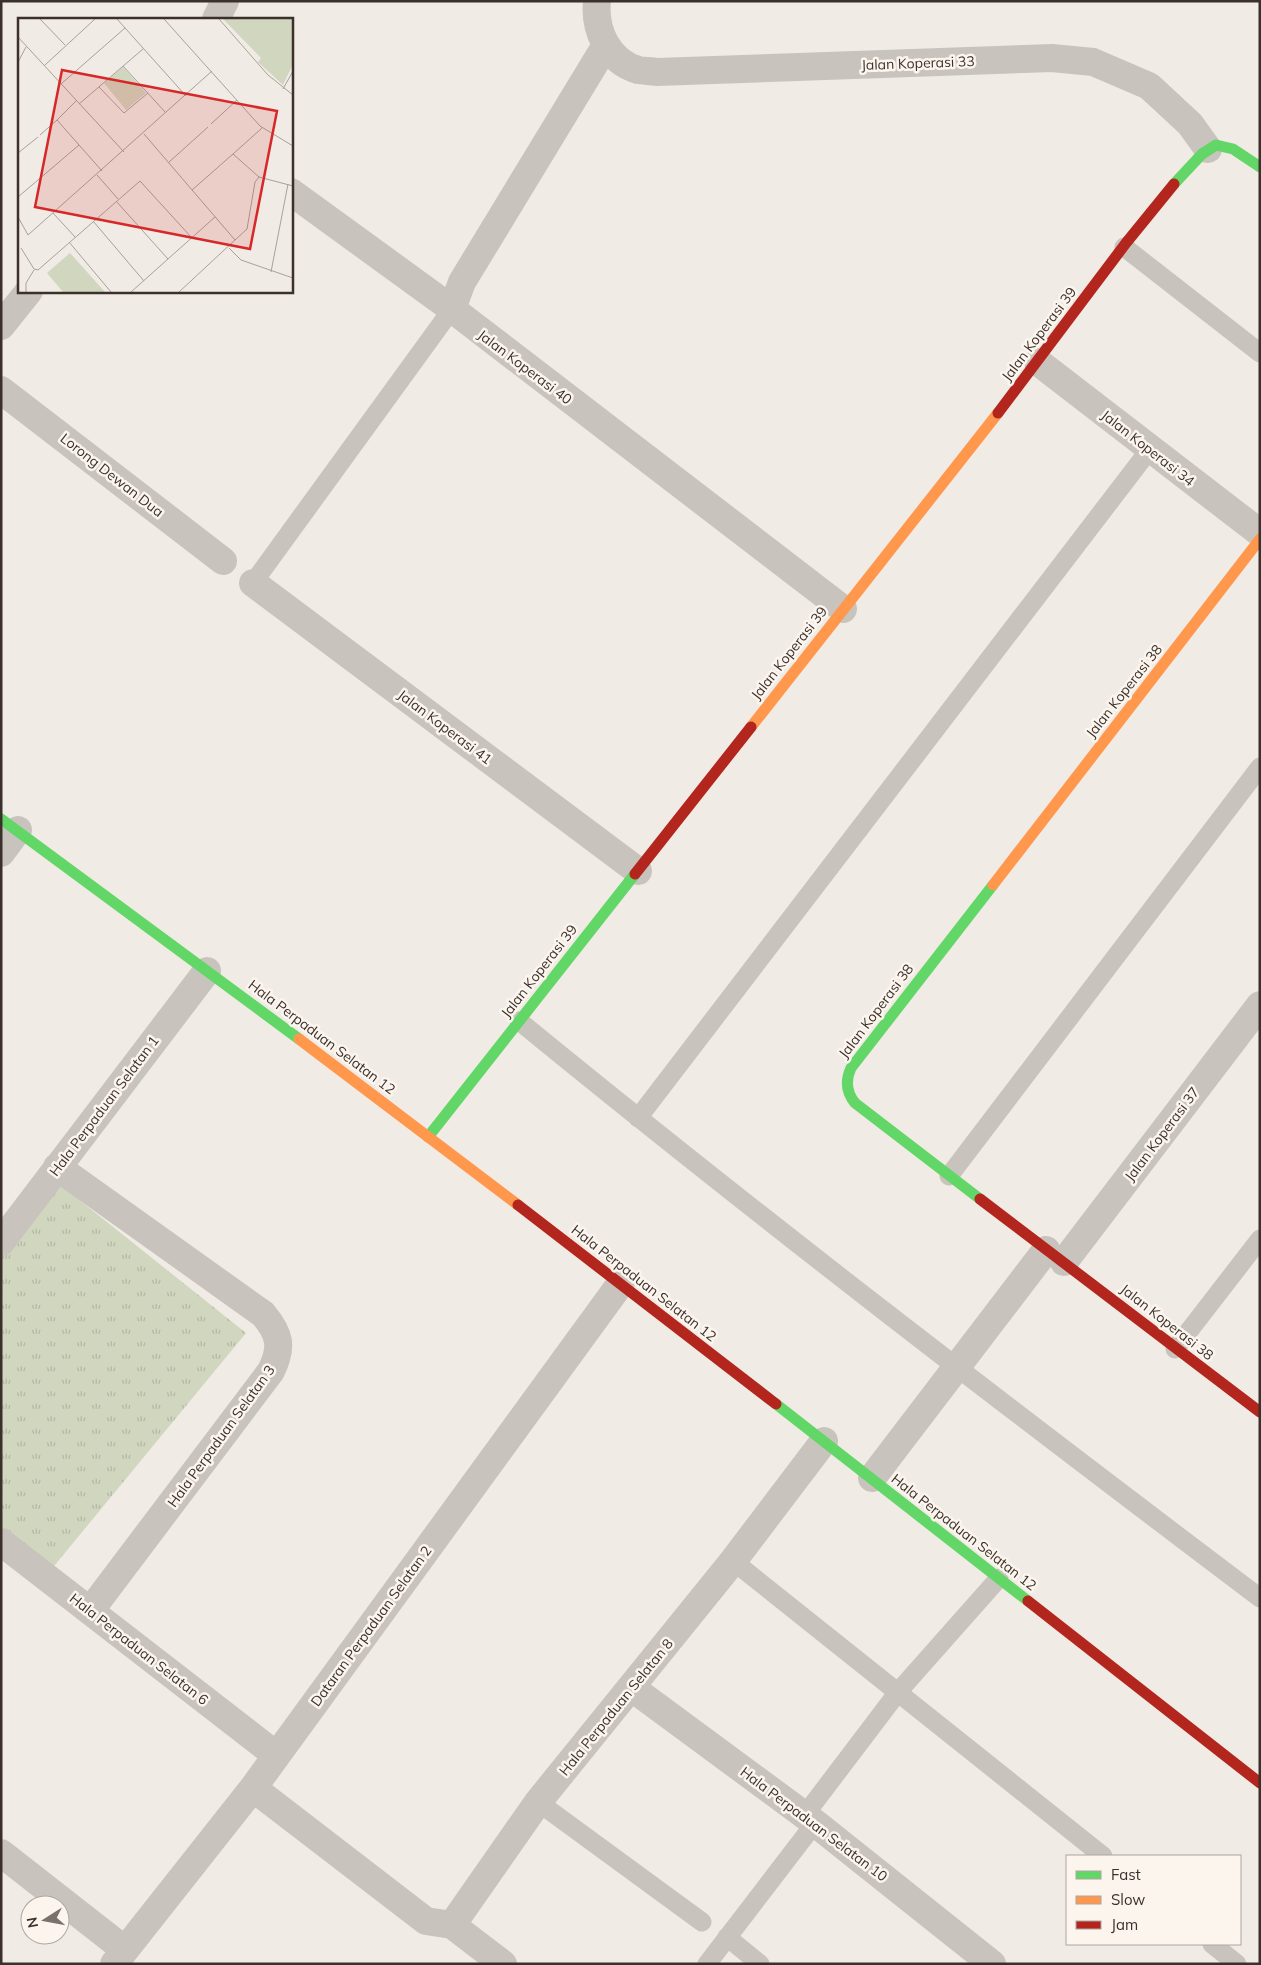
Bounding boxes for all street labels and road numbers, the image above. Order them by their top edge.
street label: Jalan Koperasi 33 [861,52,975,74]
street label: Jalan Koperasi 39 [998,283,1080,385]
street label: Jalan Koperasi 40 [474,326,576,408]
street label: Jalan Koperasi 34 [1098,406,1199,490]
street label: Lorong Dewan Dua [57,429,167,521]
street label: Jalan Koperasi 39 [747,603,831,703]
street label: Jalan Koperasi 38 [1082,641,1166,741]
street label: Jalan Koperasi 41 [394,686,496,768]
street label: Jalan Koperasi 39 [497,921,581,1021]
street label: Jalan Koperasi 38 [835,960,917,1062]
street label: Hala Perpaduan Selatan 12 [245,976,399,1098]
street label: Hala Perpaduan Selatan 1 [45,1032,163,1180]
street label: Jalan Koperasi 37 [1121,1083,1203,1185]
street label: Hala Perpaduan Selatan 12 [568,1221,720,1345]
street label: Jalan Koperasi 38 [1117,1280,1217,1364]
street label: Hala Perpaduan Selatan 3 [163,1361,279,1511]
street label: Hala Perpaduan Selatan 12 [888,1470,1040,1594]
street label: Dataran Perpaduan Selatan 2 [307,1542,435,1710]
street label: Hala Perpaduan Selatan 6 [66,1589,212,1709]
street label: Hala Perpaduan Selatan 8 [555,1635,677,1779]
street label: Hala Perpaduan Selatan 10 [737,1763,891,1885]

